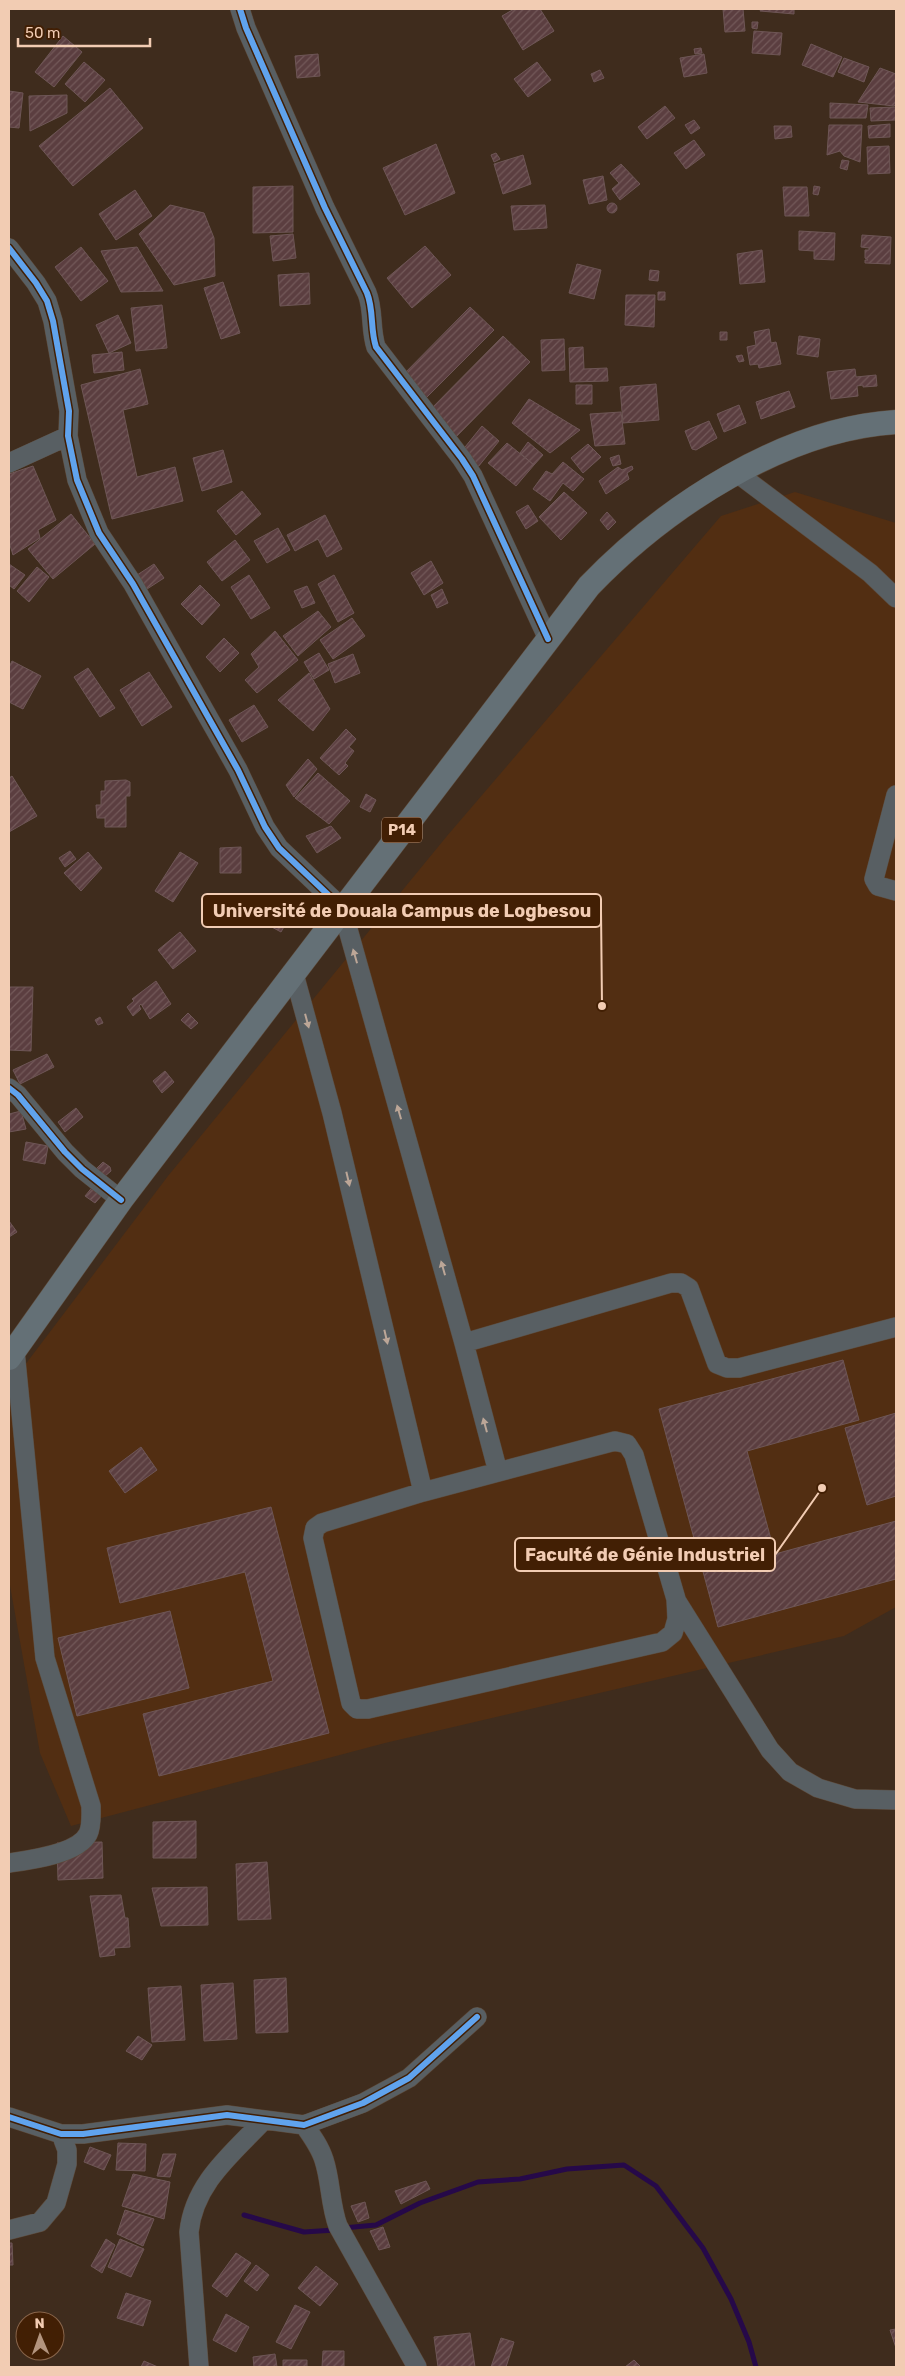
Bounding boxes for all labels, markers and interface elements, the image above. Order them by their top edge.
scale bar [18,15,150,47]
text: 50 m [25,24,60,42]
road number: P14 [382,818,422,842]
callout: Université de Douala Campus de Logbesou [202,894,601,927]
text: Université de Douala Campus de Logbesou [213,900,591,922]
one-way arrow [351,948,359,963]
one-way arrow [303,1014,311,1029]
one-way arrow [395,1104,403,1120]
one-way arrow [344,1171,352,1186]
one-way arrow [439,1261,447,1276]
one-way arrow [382,1329,390,1344]
one-way arrow [481,1418,489,1433]
callout: Faculté de Génie Industriel [515,1538,775,1571]
text: Faculté de Génie Industriel [525,1544,765,1566]
north arrow [15,2311,65,2361]
text: N [34,2315,45,2332]

